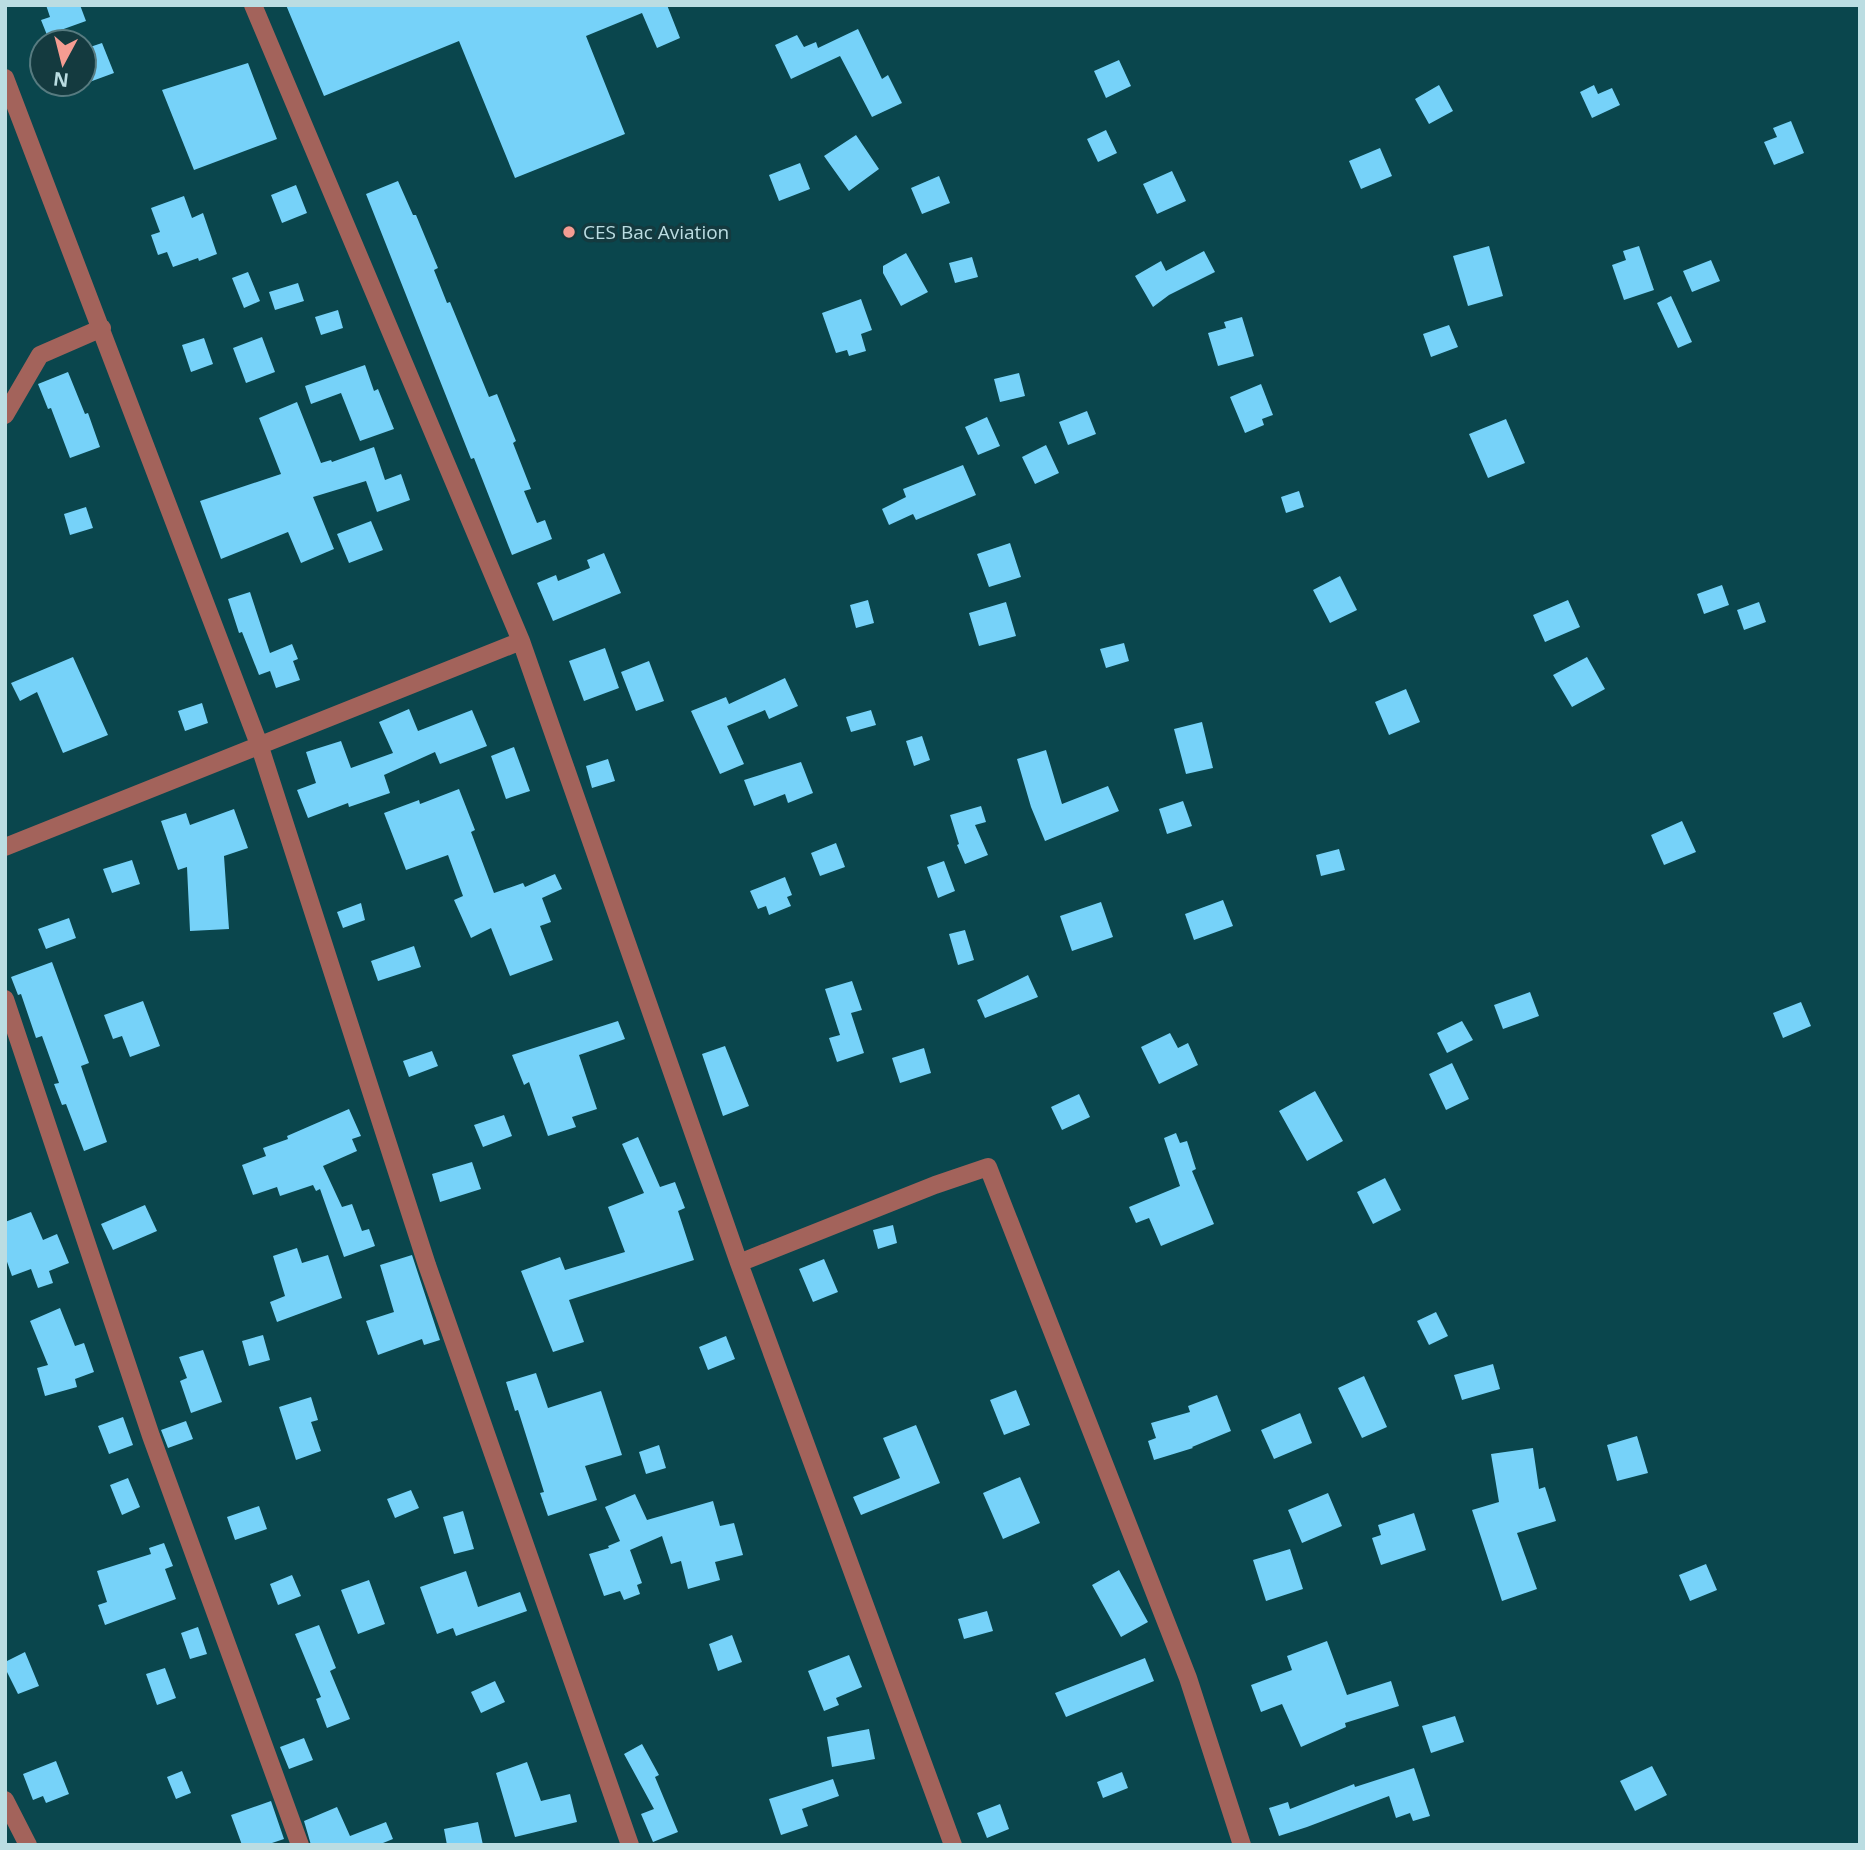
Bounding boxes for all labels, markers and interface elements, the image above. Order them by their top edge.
north arrow [28,28,98,98]
text: N [52,66,70,94]
place label: CES Bac Aviation [583,219,729,245]
marker: CES Bac Aviation [561,224,577,240]

